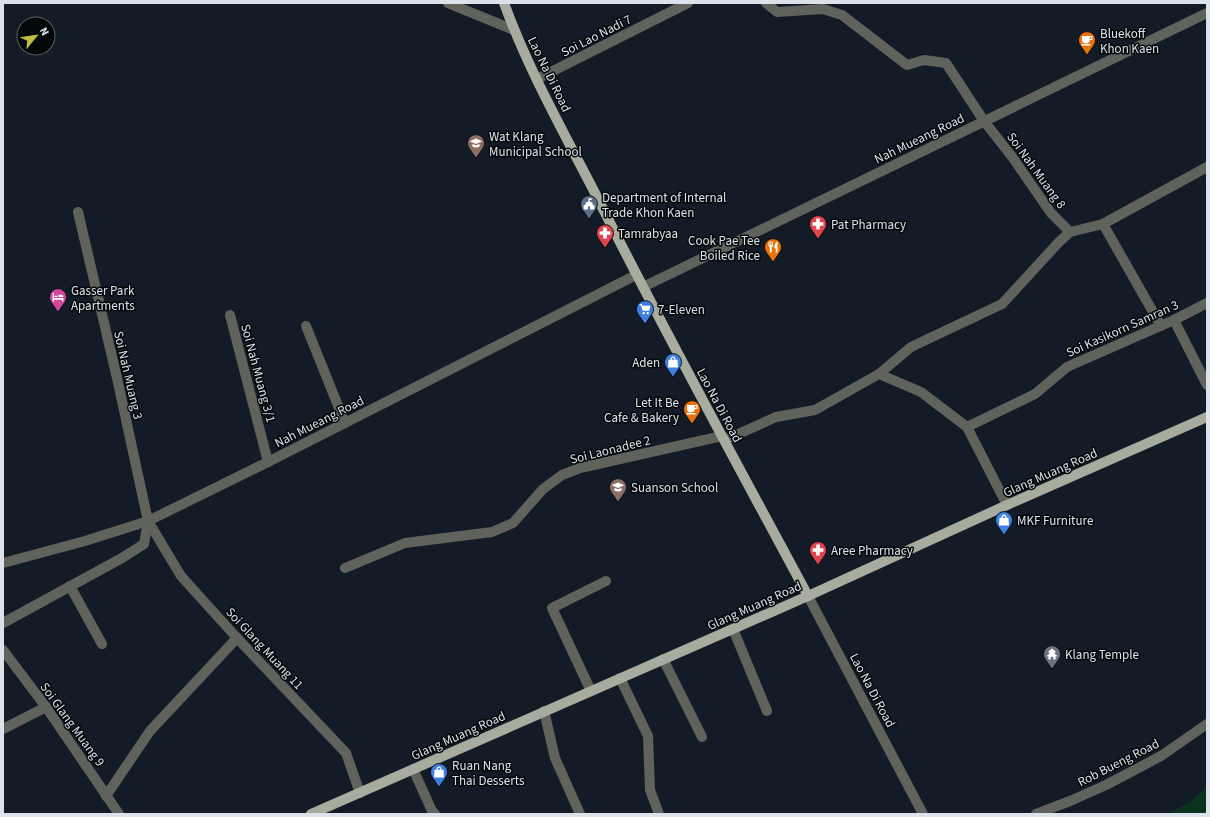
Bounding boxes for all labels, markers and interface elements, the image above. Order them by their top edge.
street label: Soi Lao Nadi 7 [558,10,635,61]
north arrow [16,16,56,56]
text: N [36,25,53,38]
place label: Bluekoff Khon Kaen [1100,25,1159,58]
cafe icon: Bluekoff Khon Kaen [1077,30,1097,55]
street label: Lao Na Di Road [523,34,575,115]
street label: Nah Mueang Road [871,109,967,169]
place label: Wat Klang Municipal School [489,128,582,161]
street label: Soi Nah Muang 8 [1002,129,1070,212]
school or university icon: Wat Klang Municipal School [466,133,486,158]
place label: Department of Internal Trade Khon Kaen [602,189,726,222]
public building icon: Department of Internal Trade Khon Kaen [579,194,599,219]
pharmacy icon: Pat Pharmacy [808,214,828,239]
place label: Pat Pharmacy [831,216,906,234]
pharmacy icon: Tamrabyaa [595,223,615,248]
place label: Tamrabyaa [618,225,678,243]
place label: Cook Pae Tee Boiled Rice [688,232,760,265]
restaurant icon: Cook Pae Tee Boiled Rice [763,237,783,262]
place label: Gasser Park Apartments [71,282,135,315]
hotel icon: Gasser Park Apartments [48,287,68,312]
street label: Soi Kasikorn Samran 3 [1063,296,1181,362]
supermarket icon: 7-Eleven [635,299,655,324]
place label: 7-Eleven [658,301,705,319]
street label: Soi Nah Muang 3/1 [236,322,280,424]
street label: Soi Nah Muang 3 [109,329,147,421]
shop icon: Aden [663,352,683,377]
place label: Aden [632,354,660,372]
street label: Lao Na Di Road [692,365,746,446]
street label: Nah Mueang Road [272,392,367,452]
place label: Let It Be Cafe & Bakery [604,394,679,427]
cafe icon: Let It Be Cafe & Bakery [682,399,702,424]
street label: Soi Laonadee 2 [568,431,652,469]
street label: Glang Muang Road [1000,444,1100,502]
school or university icon: Suanson School [608,477,628,502]
place label: Suanson School [631,479,718,497]
shop icon: MKF Furniture [994,510,1014,535]
place label: MKF Furniture [1017,512,1093,530]
pharmacy icon: Aree Pharmacy [808,540,828,565]
place label: Aree Pharmacy [831,542,913,560]
street label: Glang Muang Road [704,577,804,635]
street label: Soi Glang Muang 11 [221,604,307,694]
temple icon: Klang Temple [1042,644,1062,669]
place label: Klang Temple [1065,646,1139,664]
street label: Lao Na Di Road [845,650,899,731]
street label: Soi Glang Muang 9 [36,679,109,770]
street label: Glang Muang Road [408,707,508,765]
street label: Rob Bueng Road [1075,735,1162,791]
place label: Ruan Nang Thai Desserts [452,757,525,790]
shop icon: Ruan Nang Thai Desserts [429,762,449,787]

